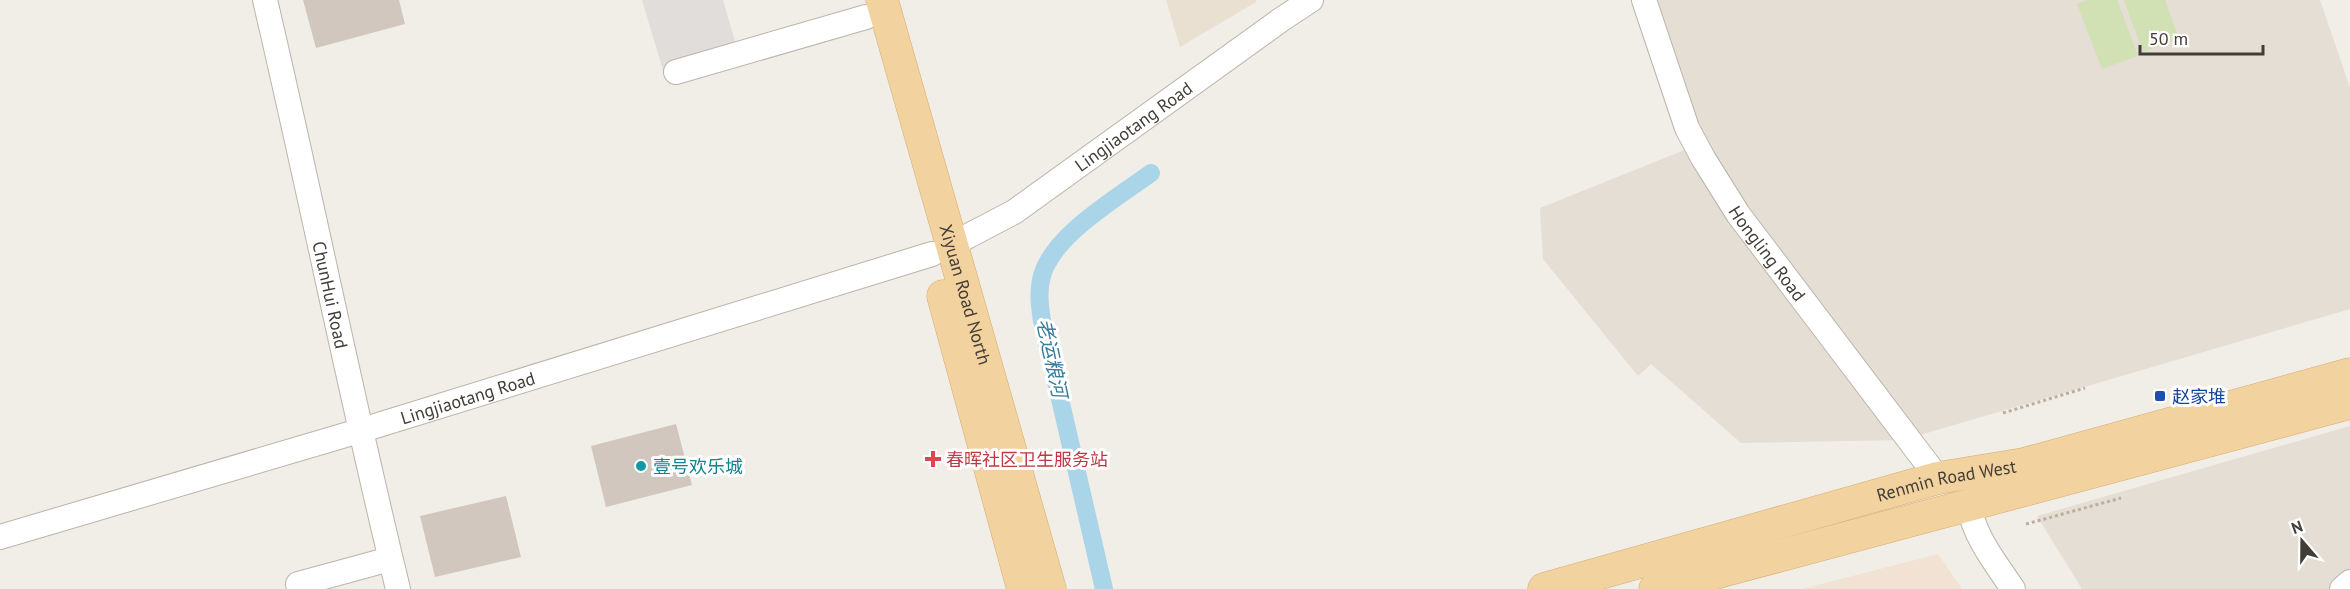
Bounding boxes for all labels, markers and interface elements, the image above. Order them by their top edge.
scale bar [2140,18,2263,56]
text: 50 m [2149,27,2188,50]
street label: Lingjiaotang Road [1070,76,1196,176]
street label: Hongling Road [1724,201,1811,305]
street label: Xiyuan Road North [935,221,997,367]
street label: ChunHui Road [308,239,354,351]
water label: 老运粮河 [1031,316,1074,404]
street label: Lingjiaotang Road [398,366,538,429]
place label: 赵家堆 [2172,385,2226,408]
marker: 赵家堆 [2153,389,2167,403]
place label: 春晖社区卫生服务站 [946,448,1108,471]
marker: 春晖社区卫生服务站 [924,450,942,468]
street label: Renmin Road West [1874,454,2018,506]
place label: 壹号欢乐城 [653,455,743,478]
marker: 壹号欢乐城 [634,459,648,473]
north arrow [2272,511,2332,571]
text: N [2289,516,2305,538]

